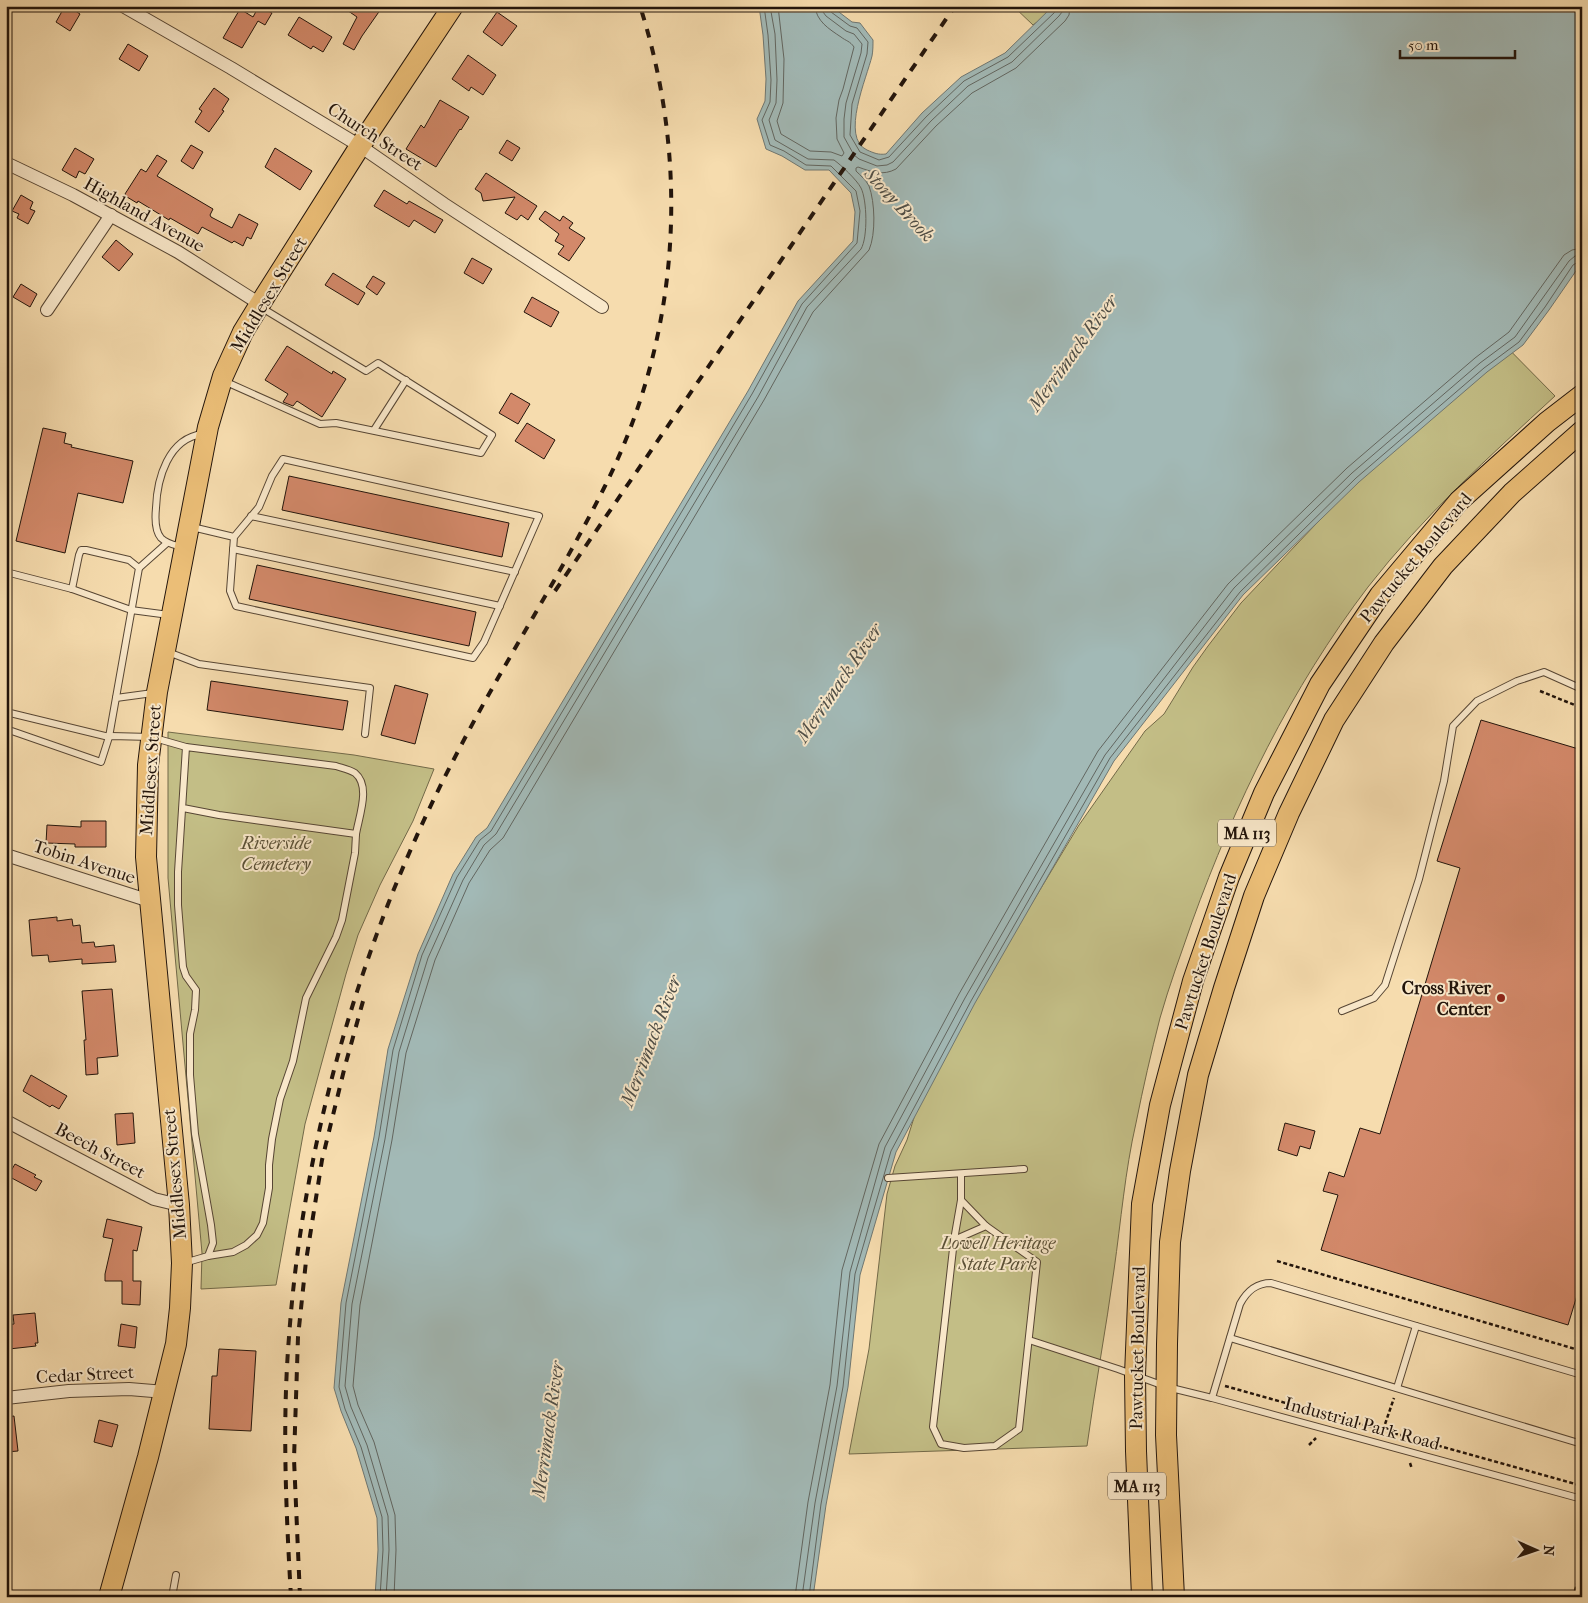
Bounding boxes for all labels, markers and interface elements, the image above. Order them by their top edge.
scale bar [1400,28,1516,60]
text: 50 m [1408,36,1439,54]
street label: Church Street [324,98,427,176]
water label: Stony Brook [859,163,939,247]
street label: Highland Avenue [80,173,208,257]
street label: Middlesex Street [226,233,312,357]
water label: Merrimack River [1022,289,1123,417]
street label: Pawtucket Boulevard [1355,488,1477,627]
water label: Merrimack River [790,618,888,748]
street label: Middlesex Street [136,703,166,836]
road number: MA 113 [1218,820,1276,846]
park label: Riverside Cemetery [240,833,312,875]
street label: Tobin Avenue [30,836,138,888]
street label: Pawtucket Boulevard [1171,871,1241,1033]
water label: Merrimack River [615,971,687,1111]
place label: Cross River Center [1402,978,1491,1020]
marker: Cross River Center [1495,992,1507,1004]
street label: Middlesex Street [159,1107,191,1240]
street label: Beech Street [51,1119,149,1184]
park label: Lowell Heritage State Park [938,1233,1056,1275]
street label: Pawtucket Boulevard [1126,1266,1150,1430]
water label: Merrimack River [527,1358,569,1502]
street label: Cedar Street [35,1362,135,1388]
street label: Industrial Park Road [1282,1393,1442,1455]
road number: MA 113 [1108,1472,1166,1500]
north arrow [1510,1526,1560,1576]
text: N [1540,1545,1557,1556]

